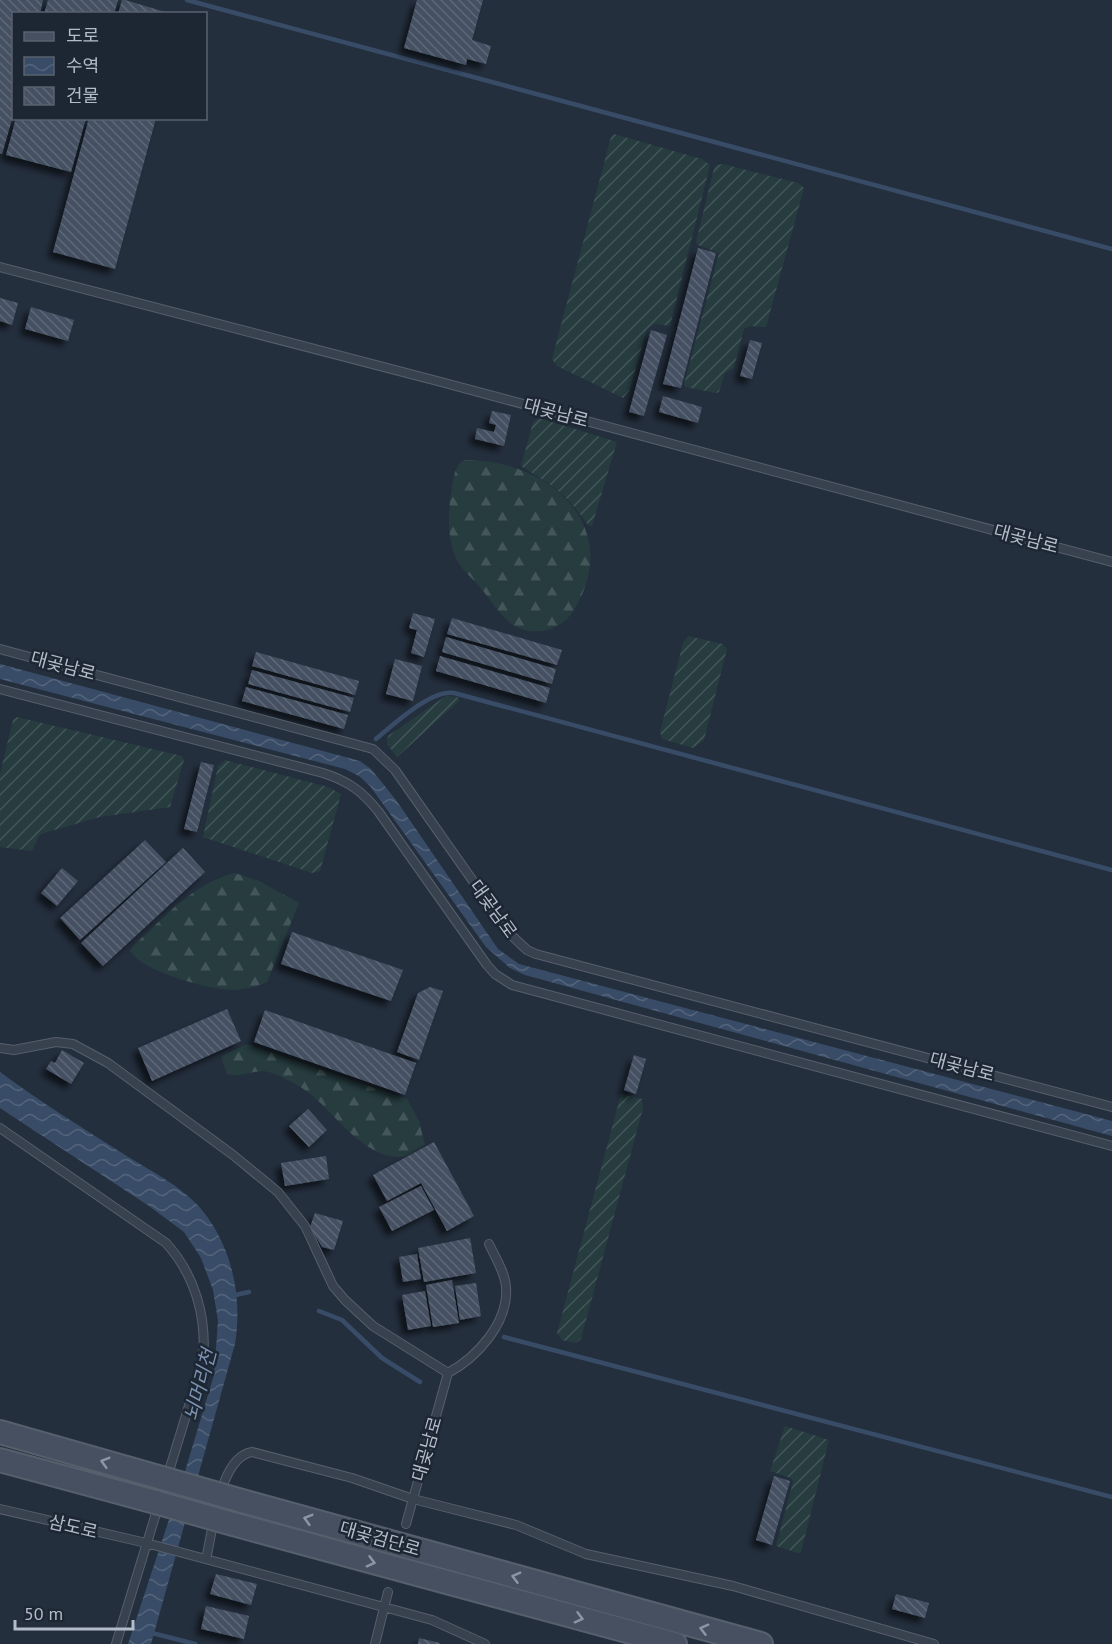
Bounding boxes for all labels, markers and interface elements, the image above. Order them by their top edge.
legend [12,12,207,120]
text: 도로 [66,24,99,47]
text: 수역 [66,54,99,77]
text: 건물 [66,84,99,107]
street label: 대곶남로 [521,393,591,432]
street label: 대곶남로 [991,519,1061,558]
street label: 대곶남로 [28,646,98,685]
street label: 대곶남로 [465,875,522,942]
street label: 대곶남로 [927,1047,997,1086]
water label: 뇌머리천 [178,1344,223,1424]
street label: 대곶남로 [406,1414,447,1484]
one-way arrow [101,1457,111,1469]
street label: 삼도로 [46,1510,100,1543]
one-way arrow [303,1514,314,1526]
street label: 대곶검단로 [337,1516,423,1561]
one-way arrow [365,1555,376,1567]
one-way arrow [511,1572,522,1584]
scale bar [15,1593,134,1631]
text: 50 m [24,1602,63,1625]
one-way arrow [574,1611,584,1624]
one-way arrow [699,1623,709,1636]

